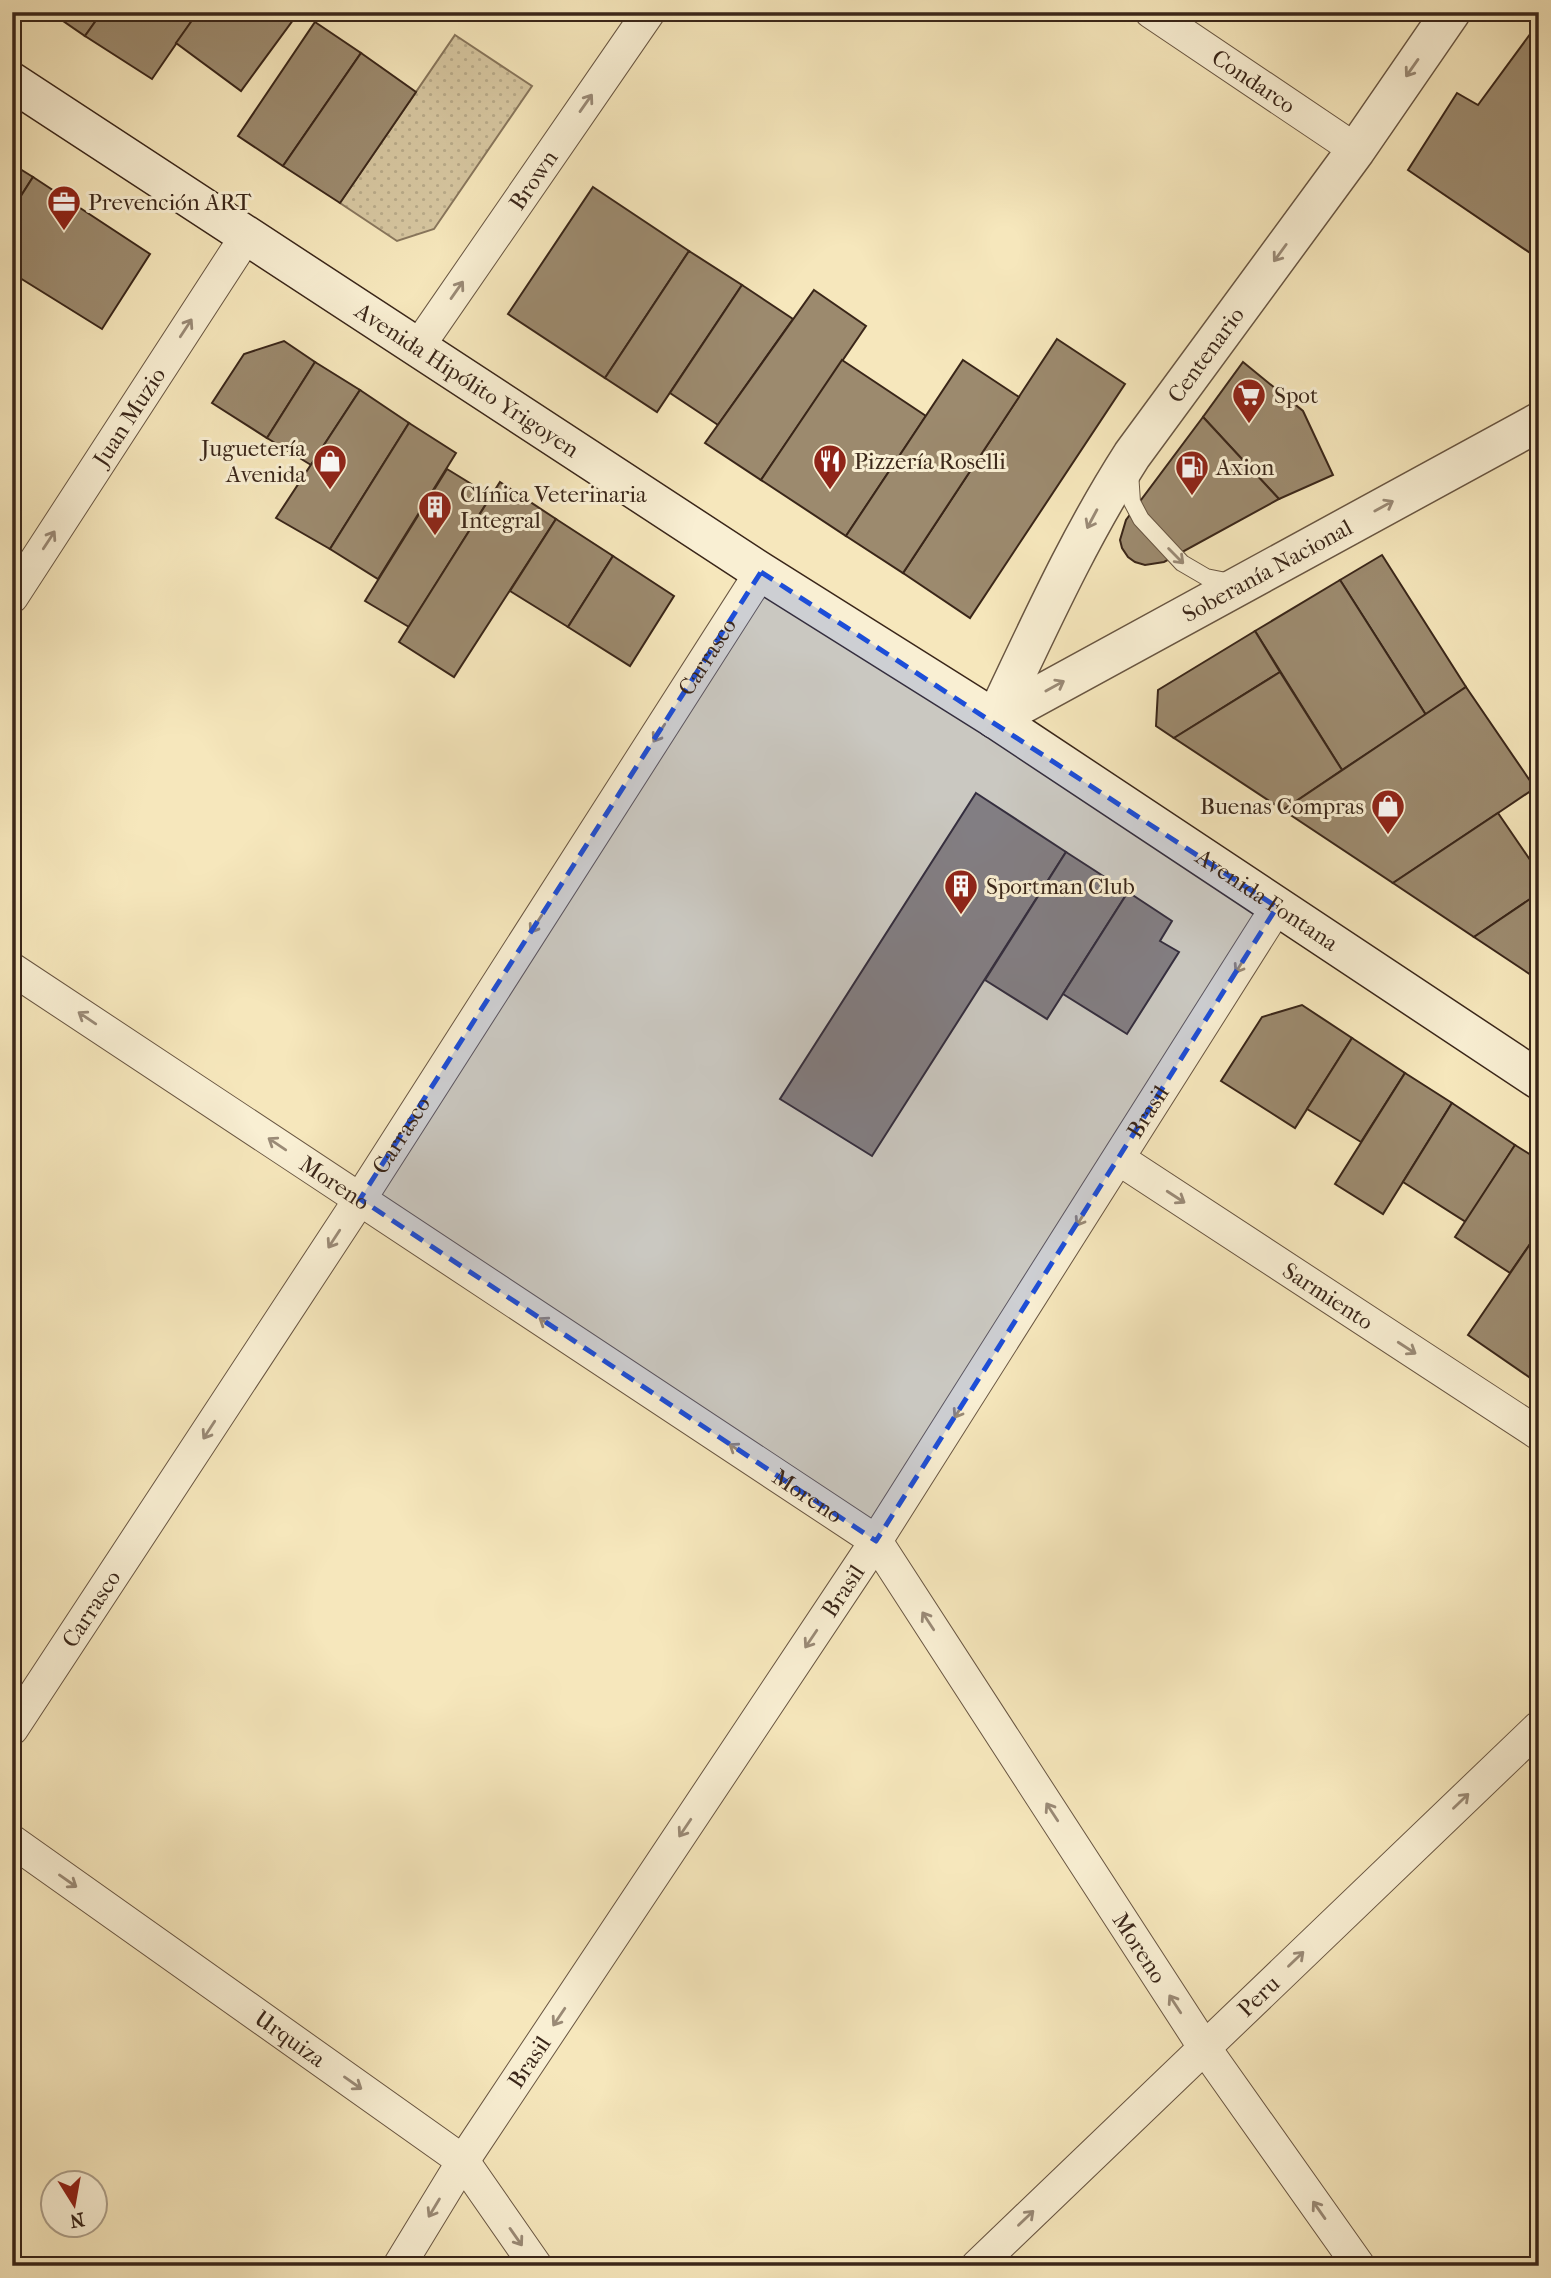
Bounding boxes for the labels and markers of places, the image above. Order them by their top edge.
office icon: Prevención ART [45,183,83,232]
place label: Prevención ART [88,189,252,216]
supermarket icon: Spot [1230,376,1268,425]
place label: Spot [1274,382,1318,409]
place label: Juguetería Avenida [199,435,306,488]
shop icon: Juguetería Avenida [311,442,349,491]
restaurant icon: Pizzería Roselli [811,442,849,491]
place label: Pizzería Roselli [854,448,1006,475]
fuel station icon: Axion [1173,448,1211,497]
place label: Axion [1215,454,1275,481]
place label: Clínica Veterinaria Integral [460,481,647,534]
building icon: Clínica Veterinaria Integral [416,488,454,537]
shop icon: Buenas Compras [1369,787,1407,836]
place label: Buenas Compras [1200,793,1364,820]
building icon: Sportman Club [942,867,980,916]
place label: Sportman Club [986,873,1135,900]

